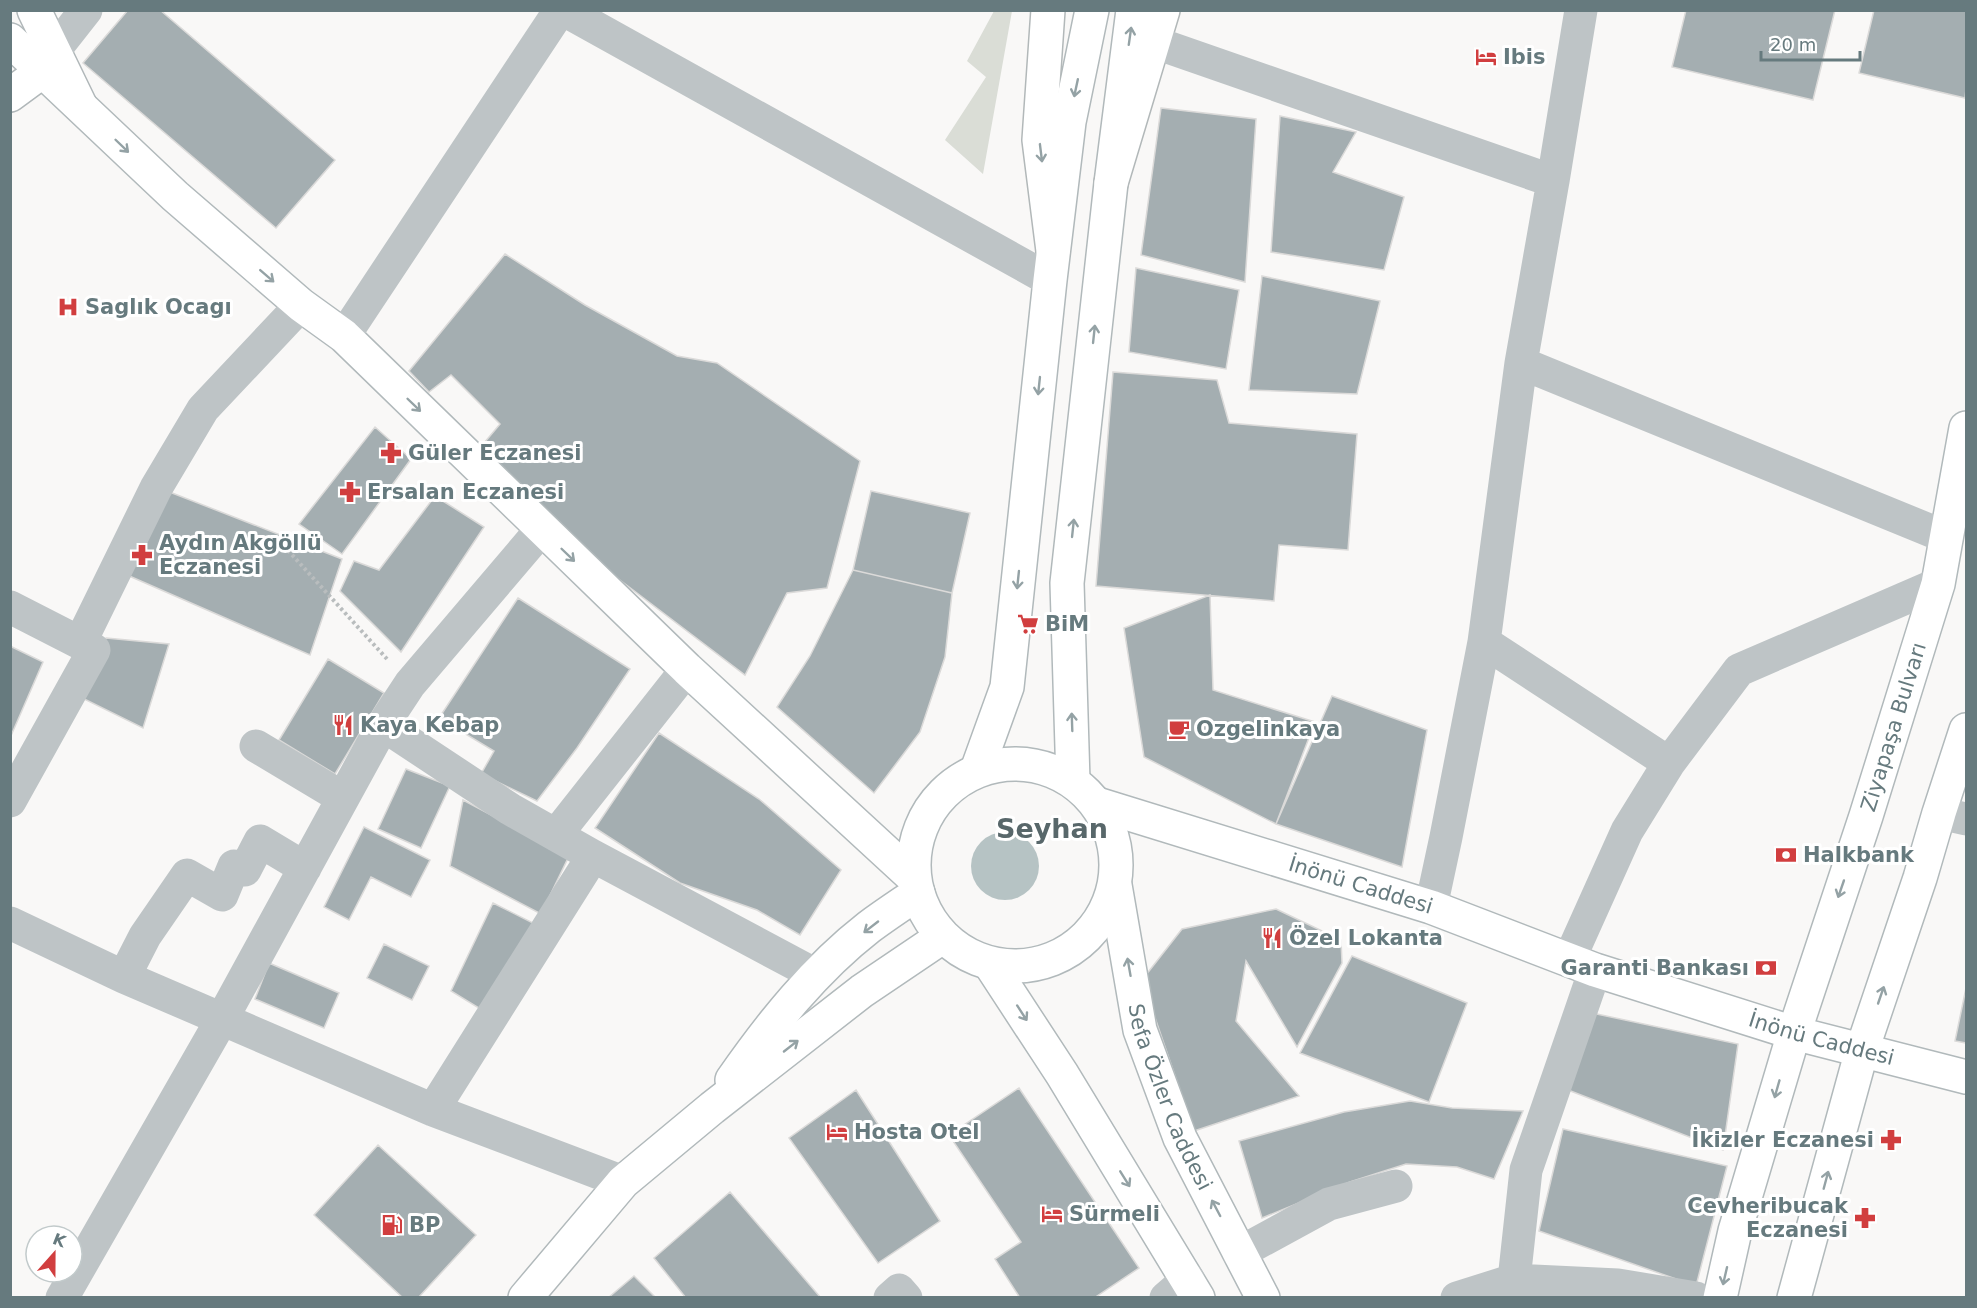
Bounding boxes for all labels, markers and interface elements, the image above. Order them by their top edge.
scale bar [1761,24,1860,62]
one-way arrow [1125,27,1136,46]
text: 20 m [1770,34,1816,55]
hotel icon: Ibis [1474,45,1498,69]
place label: Ibis [1503,45,1546,69]
one-way arrow [1070,78,1081,98]
one-way arrow [115,139,130,153]
one-way arrow [1035,142,1046,162]
one-way arrow [260,269,275,283]
hospital icon: Saglık Ocagı [56,295,80,319]
place label: Saglık Ocagı [85,295,232,319]
one-way arrow [1089,324,1100,344]
one-way arrow [1033,375,1044,395]
one-way arrow [406,397,421,412]
pharmacy icon: Güler Eczanesi [379,441,403,465]
place label: Güler Eczanesi [408,441,581,465]
pharmacy icon: Ersalan Eczanesi [338,480,362,504]
place label: Ersalan Eczanesi [367,480,564,504]
one-way arrow [1068,518,1079,538]
place label: Aydın Akgöllü Eczanesi [159,531,322,579]
pharmacy icon: Aydın Akgöllü Eczanesi [130,543,154,567]
one-way arrow [561,548,576,563]
one-way arrow [1012,569,1023,589]
supermarket icon: BiM [1016,612,1040,636]
place label: BiM [1045,612,1089,636]
street label: Ziyapaşa Bulvarı [1856,640,1931,815]
restaurant icon: Kaya Kebap [331,713,355,737]
place label: Kaya Kebap [360,713,499,737]
one-way arrow [1066,713,1077,733]
cafe icon: Ozgelinkaya [1167,717,1191,741]
place label: Ozgelinkaya [1196,717,1340,741]
district label: Seyhan [996,813,1108,844]
bank icon: Halkbank [1774,843,1798,867]
place label: Halkbank [1803,843,1915,867]
street label: İnönü Caddesi [1286,851,1436,919]
one-way arrow [1835,879,1846,898]
one-way arrow [863,920,879,933]
place label: Özel Lokanta [1289,925,1443,950]
restaurant icon: Özel Lokanta [1260,926,1284,950]
place label: Garanti Bankası [1561,956,1749,980]
bank icon: Garanti Bankası [1754,956,1778,980]
one-way arrow [1124,958,1135,978]
one-way arrow [1876,986,1887,1005]
street label: Sefa Özler Caddesi [1124,1002,1217,1194]
one-way arrow [1016,1004,1028,1021]
street label: İnönü Caddesi [1746,1006,1897,1070]
one-way arrow [783,1040,799,1053]
one-way arrow [1771,1079,1782,1098]
hotel icon: Hosta Otel [825,1120,849,1144]
place label: Hosta Otel [854,1120,979,1144]
place label: İkizler Eczanesi [1692,1127,1874,1152]
pharmacy icon: İkizler Eczanesi [1879,1128,1903,1152]
one-way arrow [1119,1170,1132,1187]
one-way arrow [1821,1171,1832,1190]
place label: Cevheribucak Eczanesi [1687,1194,1849,1242]
one-way arrow [1210,1200,1221,1218]
hotel icon: Sürmeli [1040,1202,1064,1226]
place label: Sürmeli [1069,1202,1160,1226]
pharmacy icon: Cevheribucak Eczanesi [1853,1206,1877,1230]
fuel station icon: BP [380,1213,404,1237]
place label: BP [409,1213,440,1237]
north arrow [24,1224,84,1284]
text: K [50,1229,69,1252]
one-way arrow [1718,1267,1730,1286]

